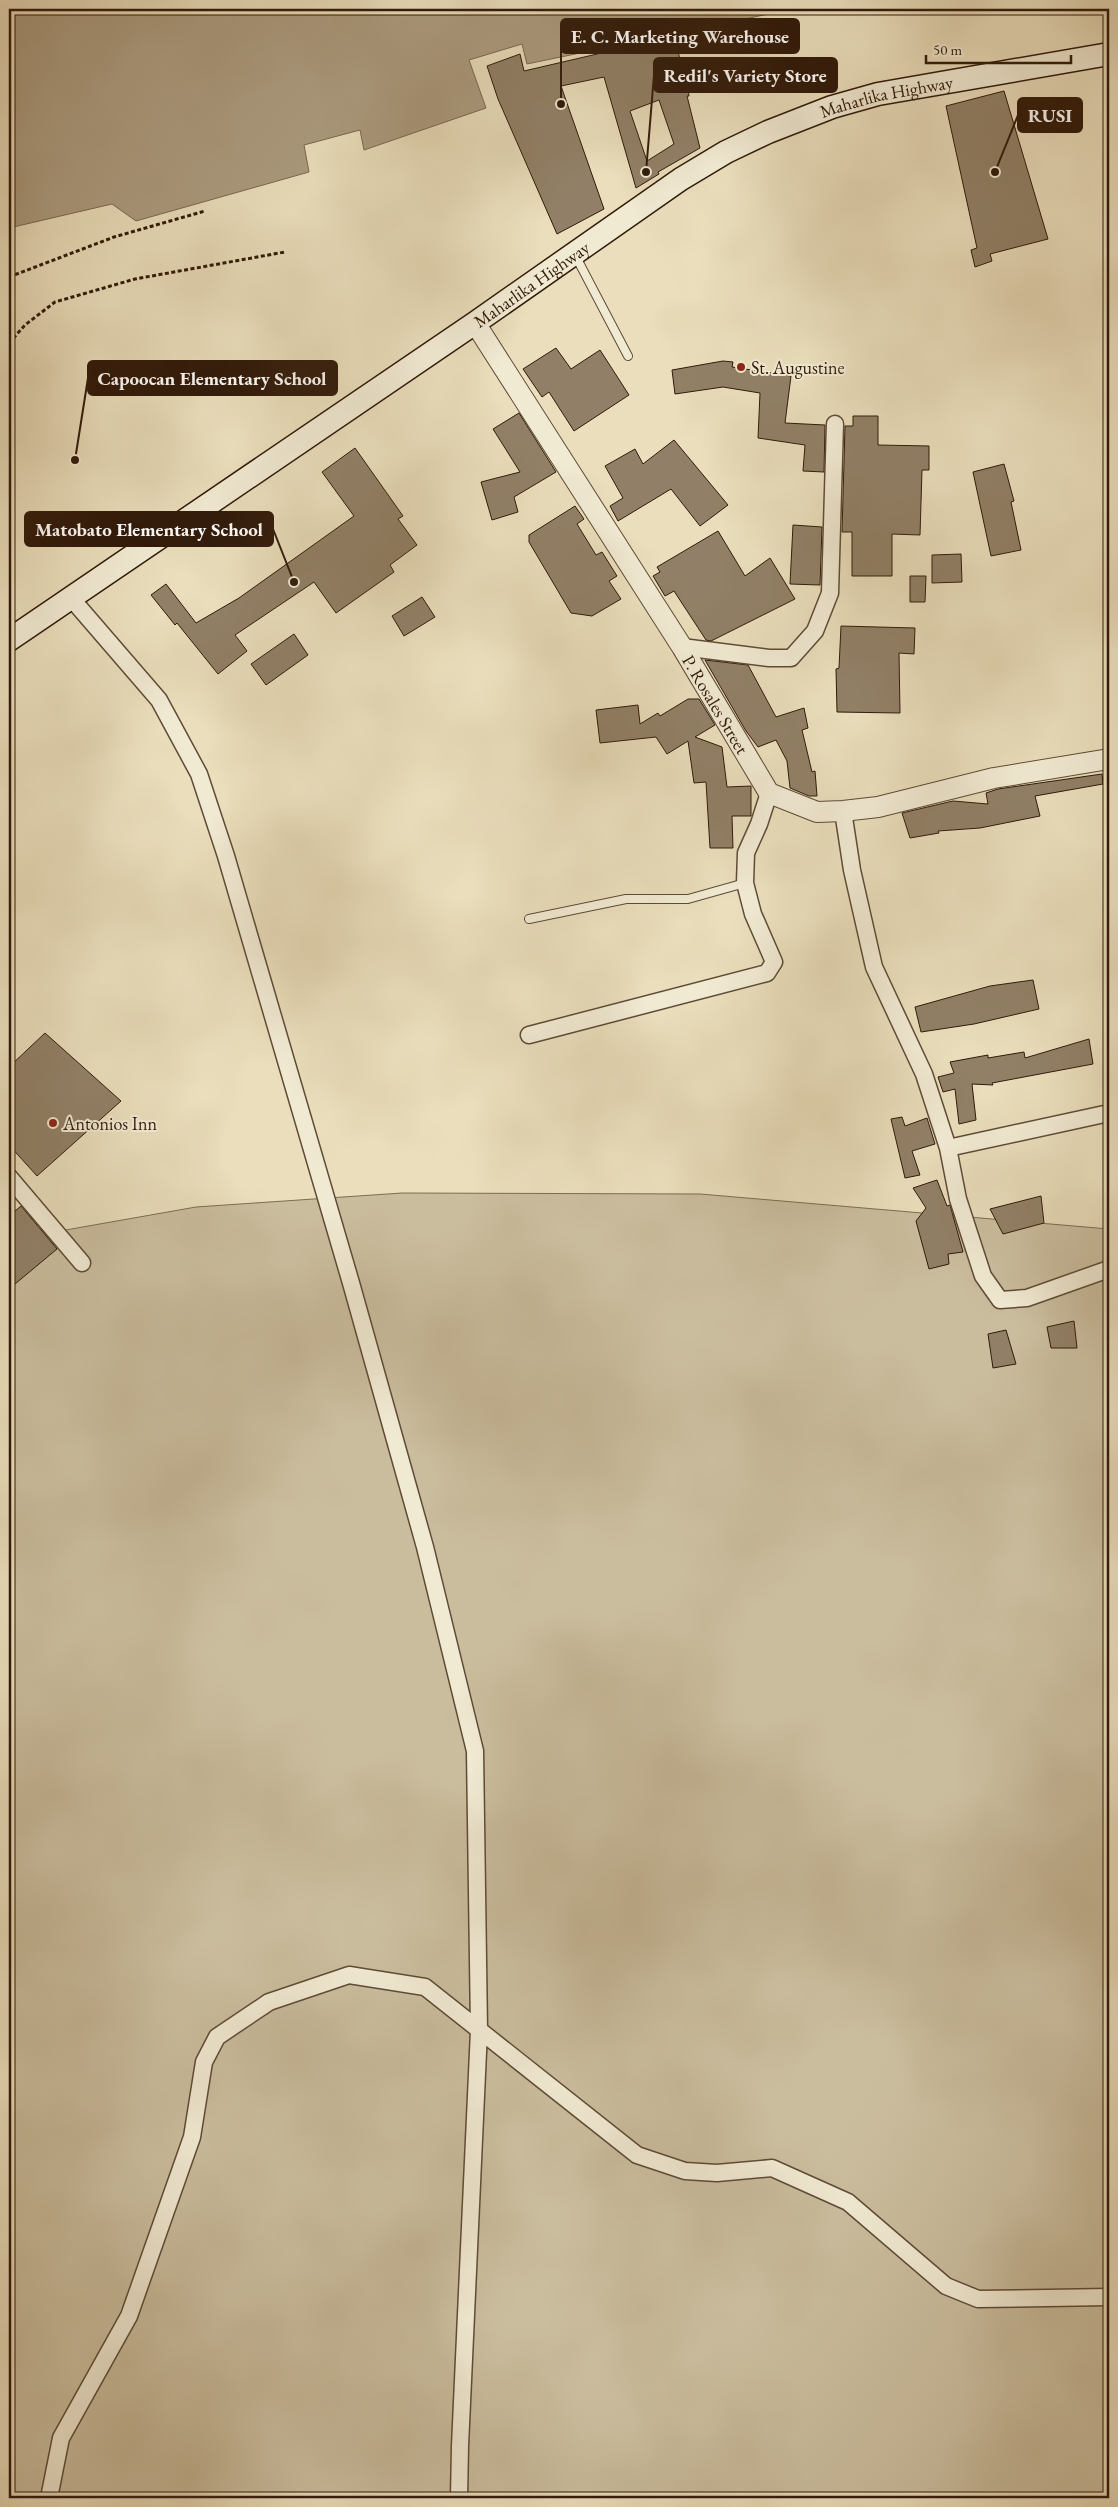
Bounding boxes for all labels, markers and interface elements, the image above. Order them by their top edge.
callout: E. C. Marketing Warehouse [561,19,799,53]
text: E. C. Marketing Warehouse [571,24,789,49]
scale bar [926,32,1070,64]
text: 50 m [933,40,962,59]
callout: Redil's Variety Store [654,58,837,92]
text: Redil's Variety Store [663,63,827,88]
street label: Maharlika Highway [816,70,955,122]
callout: RUSI [1018,98,1082,132]
text: RUSI [1028,103,1072,128]
street label: Maharlika Highway [469,235,594,332]
place label: St. Augustine [751,356,844,379]
callout: Capoocan Elementary School [88,361,337,395]
marker: St. Augustine [735,361,747,373]
text: Capoocan Elementary School [98,366,327,391]
callout: Matobato Elementary School [25,512,273,546]
text: Matobato Elementary School [35,517,264,542]
street label: P. Rosales Street [678,650,755,758]
place label: Antonios Inn [62,1112,157,1135]
marker: Antonios Inn [47,1117,59,1129]

